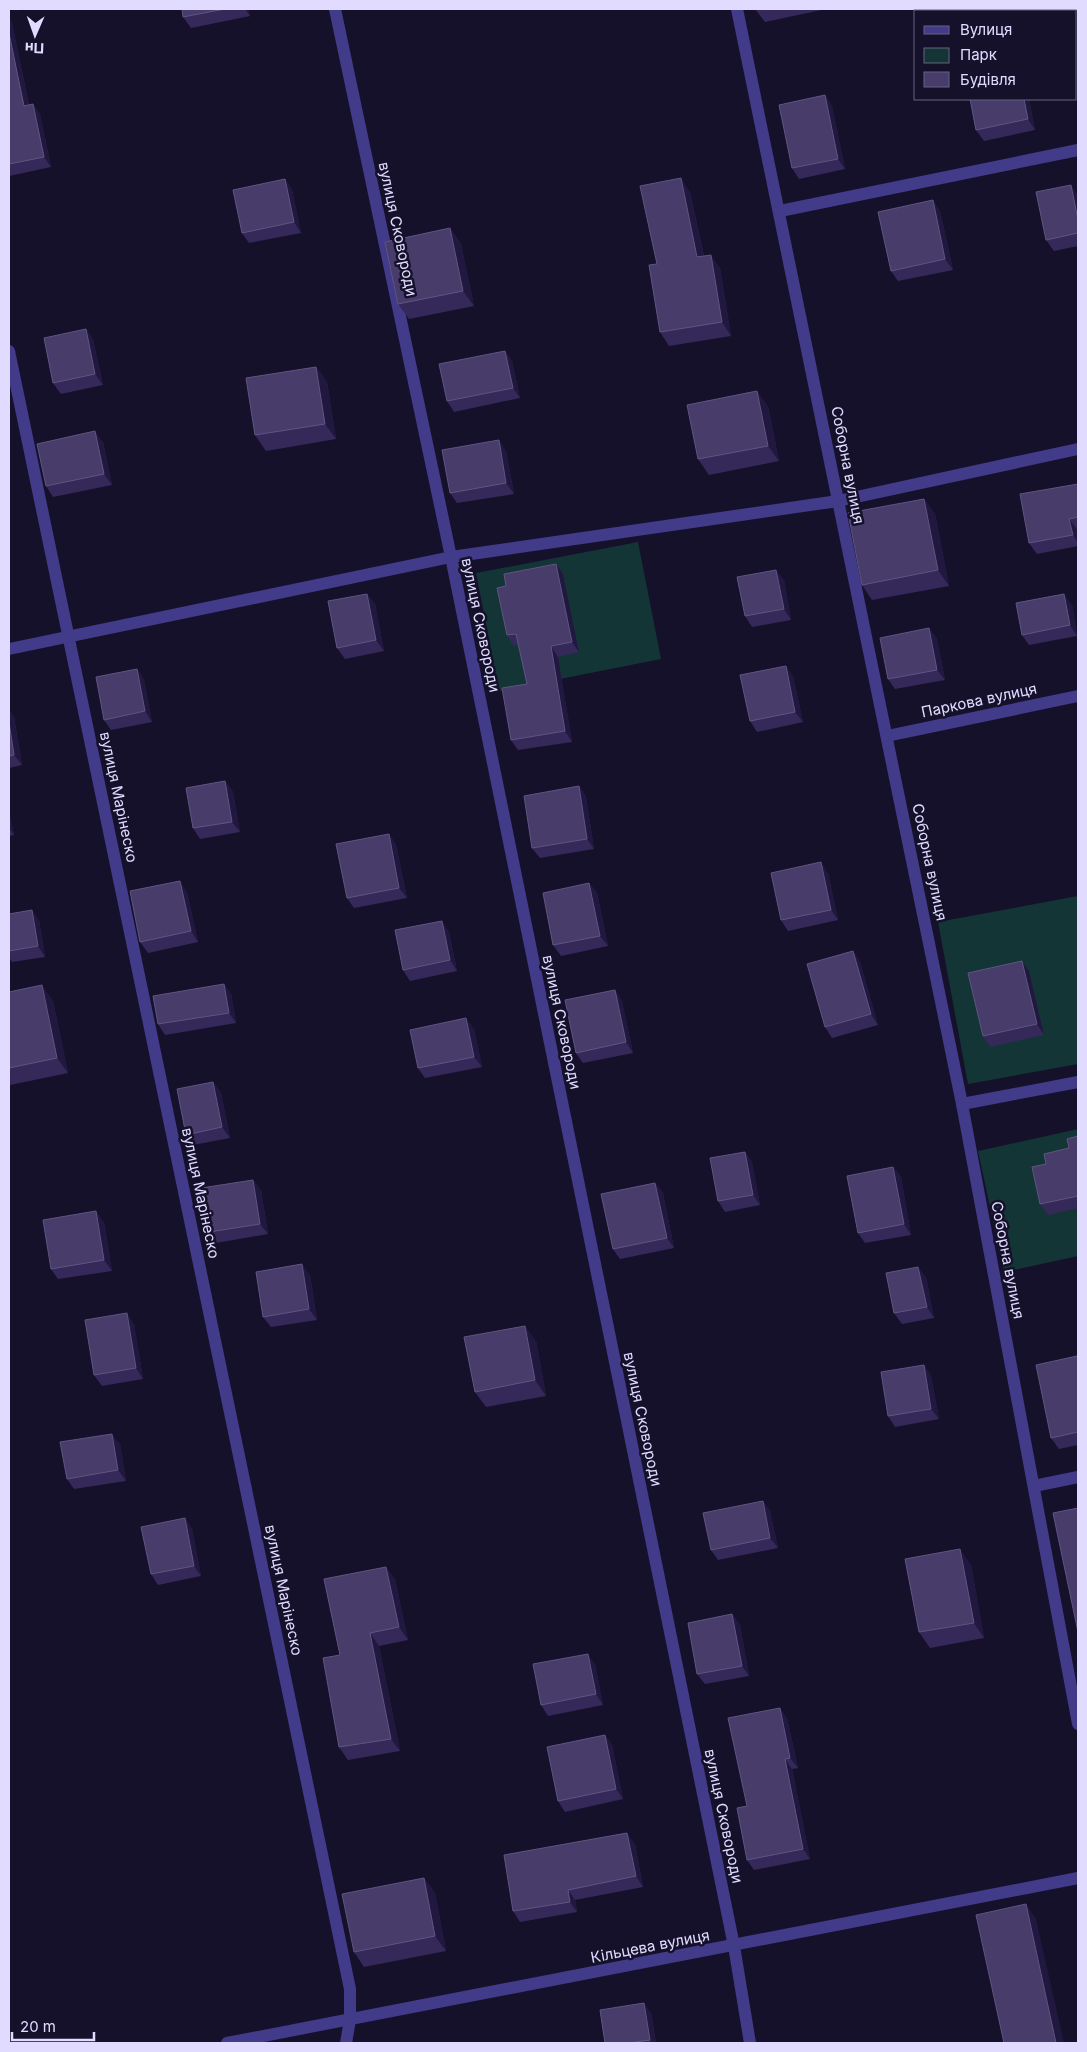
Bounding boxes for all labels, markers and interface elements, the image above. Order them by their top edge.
north arrow [10,10,60,60]
legend [914,10,1077,100]
text: Вулиця [960,20,1012,39]
text: Пн [25,40,44,57]
text: Парк [960,45,997,64]
text: Будівля [960,70,1016,89]
street label: вулиця Сковороди [374,160,422,298]
street label: Соборна вулиця [827,405,869,525]
street label: вулиця Сковороди [457,556,505,694]
street label: Паркова вулиця [919,678,1039,722]
street label: вулиця Марінеско [96,730,142,864]
street label: Соборна вулиця [908,802,952,922]
street label: вулиця Сковороди [538,953,586,1091]
street label: вулиця Марінеско [178,1126,224,1260]
street label: Соборна вулиця [987,1200,1029,1320]
street label: вулиця Сковороди [619,1350,667,1488]
street label: вулиця Марінеско [261,1523,307,1657]
street label: вулиця Сковороди [700,1747,748,1885]
street label: Кільцева вулиця [589,1925,711,1967]
scale bar [12,2010,95,2042]
text: 20 m [20,2017,56,2036]

